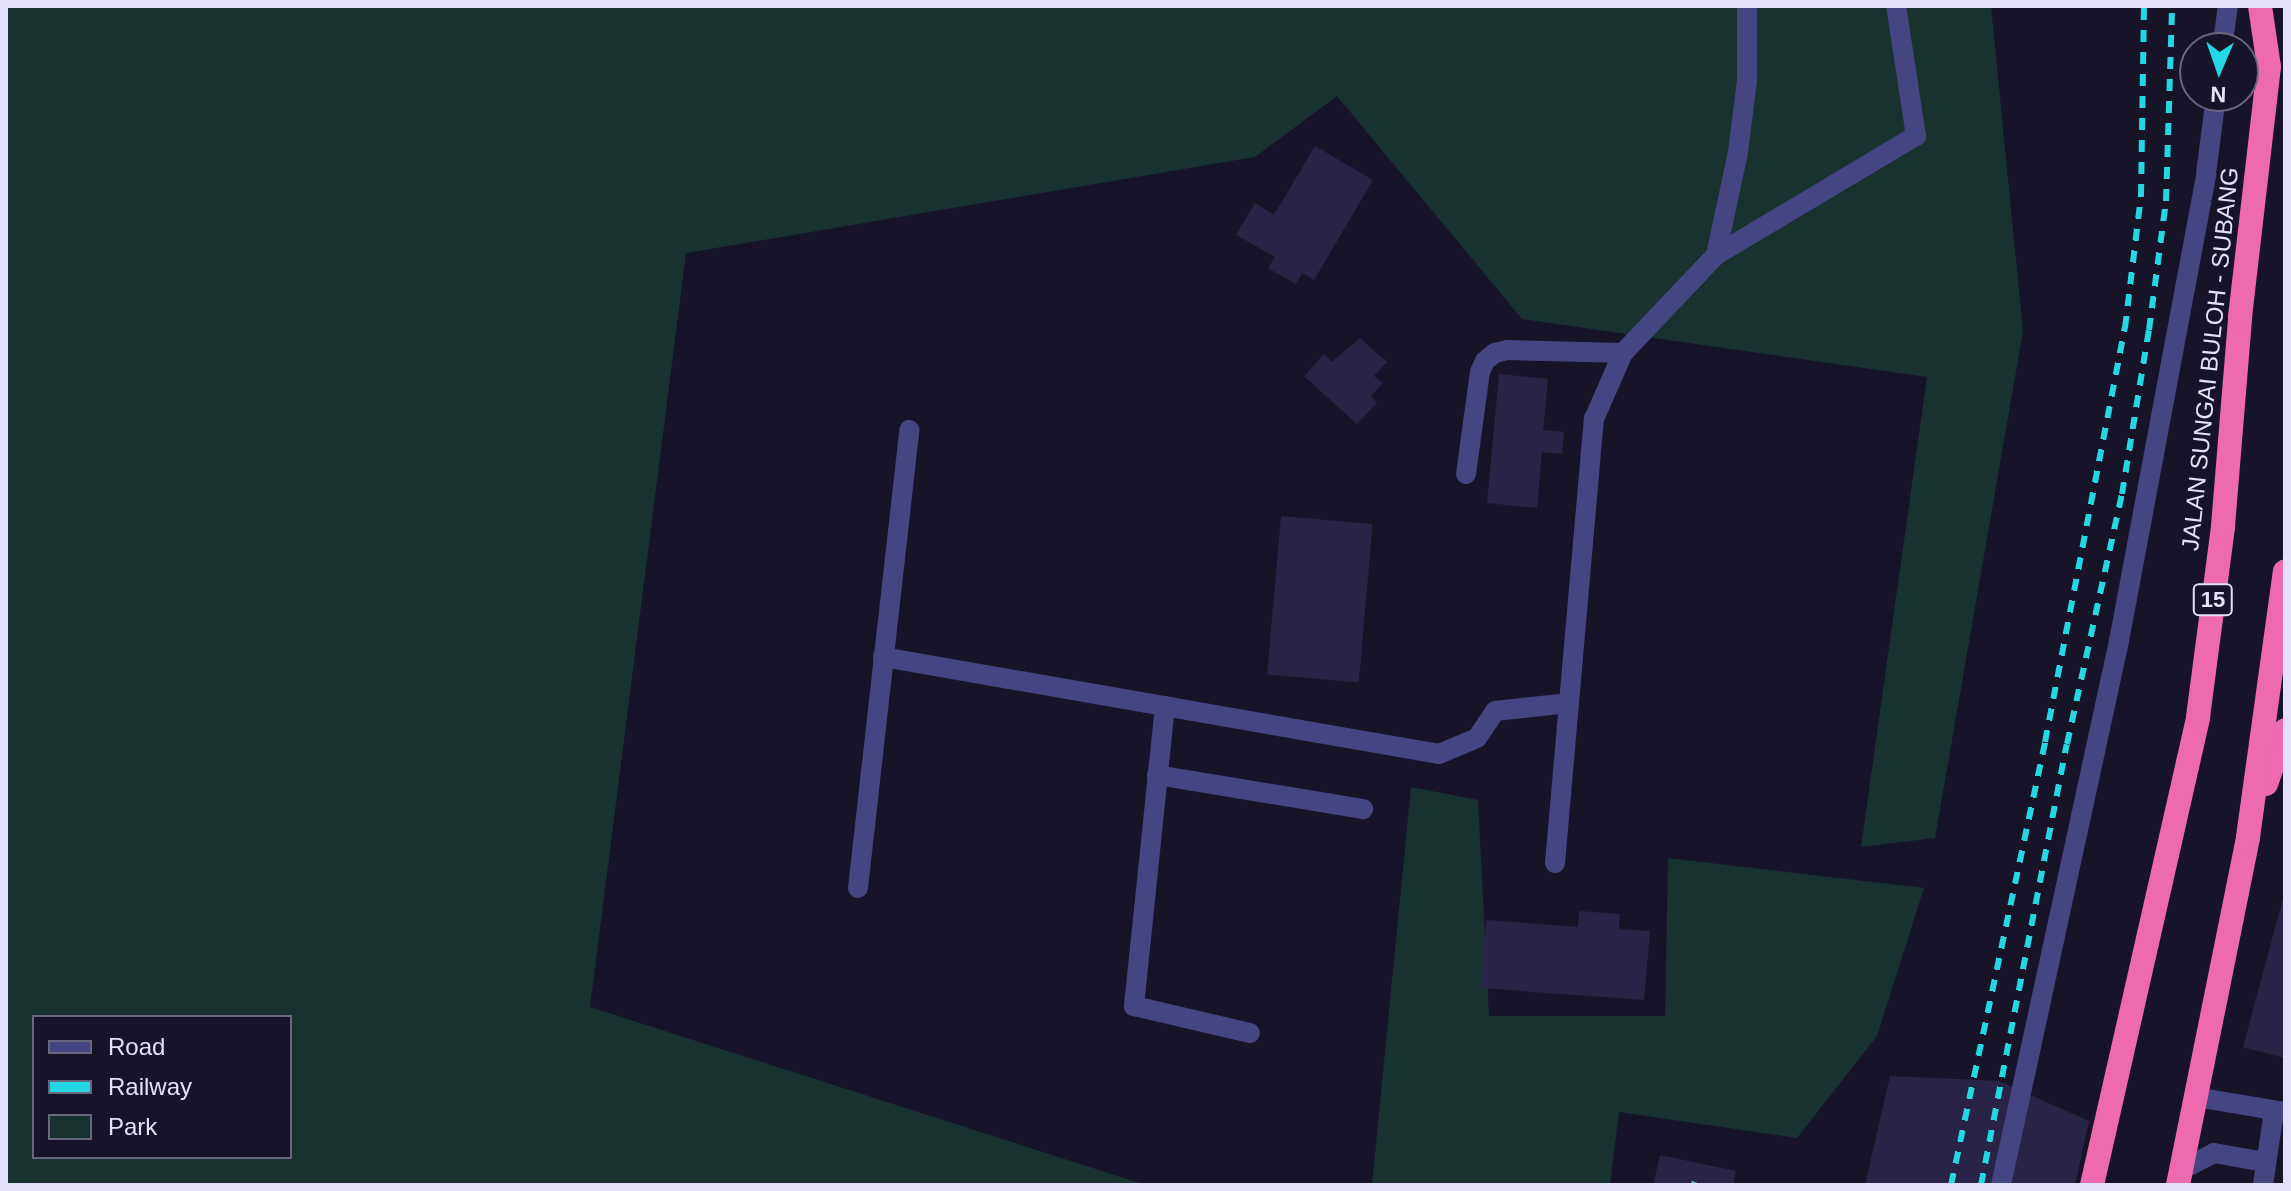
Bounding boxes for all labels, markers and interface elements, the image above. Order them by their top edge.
north arrow [2179,32,2259,112]
text: N [2210,82,2227,107]
street label: JALAN SUNGAI BULOH - SUBANG [2176,166,2244,552]
road number: 15 [2191,582,2235,618]
legend [32,1015,292,1159]
text: Road [108,1033,165,1060]
text: Railway [108,1073,192,1100]
text: Park [108,1113,157,1140]

